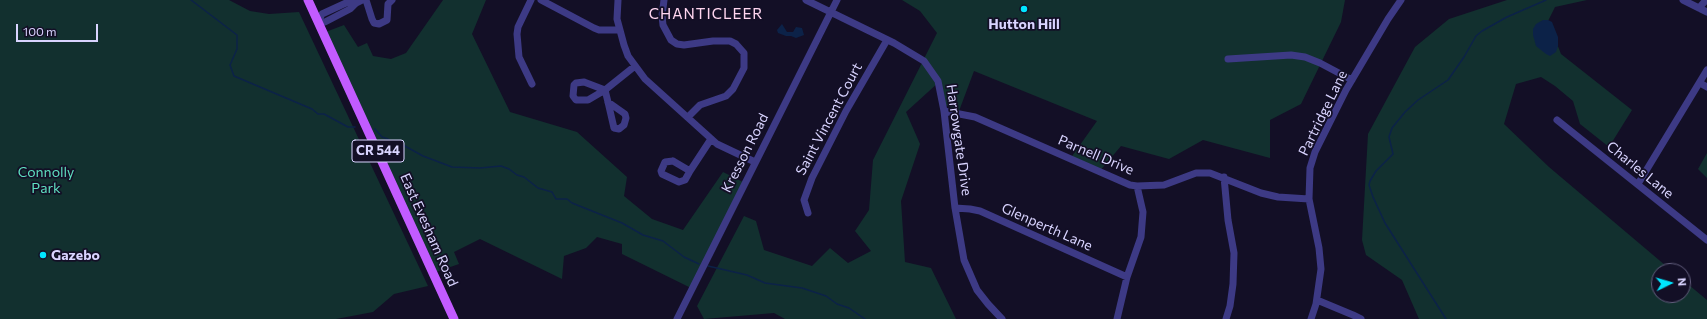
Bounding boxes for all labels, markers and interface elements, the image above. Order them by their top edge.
marker: Hutton Hill [1019,4,1029,14]
district label: CHANTICLEER [649,5,763,23]
scale bar [18,16,100,42]
place label: Hutton Hill [988,16,1060,32]
text: 100 m [23,24,57,38]
street label: Saint Vincent Court [792,60,866,178]
street label: Partridge Lane [1295,68,1351,158]
street label: Harrowgate Drive [943,83,975,197]
street label: Kresson Road [718,111,772,195]
street label: Parnell Drive [1056,131,1136,179]
street label: Charles Lane [1603,138,1677,202]
road number: CR 544 [352,140,404,162]
park label: Connolly Park [18,164,74,196]
street label: East Evesham Road [396,171,462,289]
street label: Glenperth Lane [999,199,1095,255]
place label: Gazebo [51,247,100,263]
marker: Gazebo [38,250,48,260]
north arrow [1651,263,1691,303]
text: N [1676,277,1689,287]

